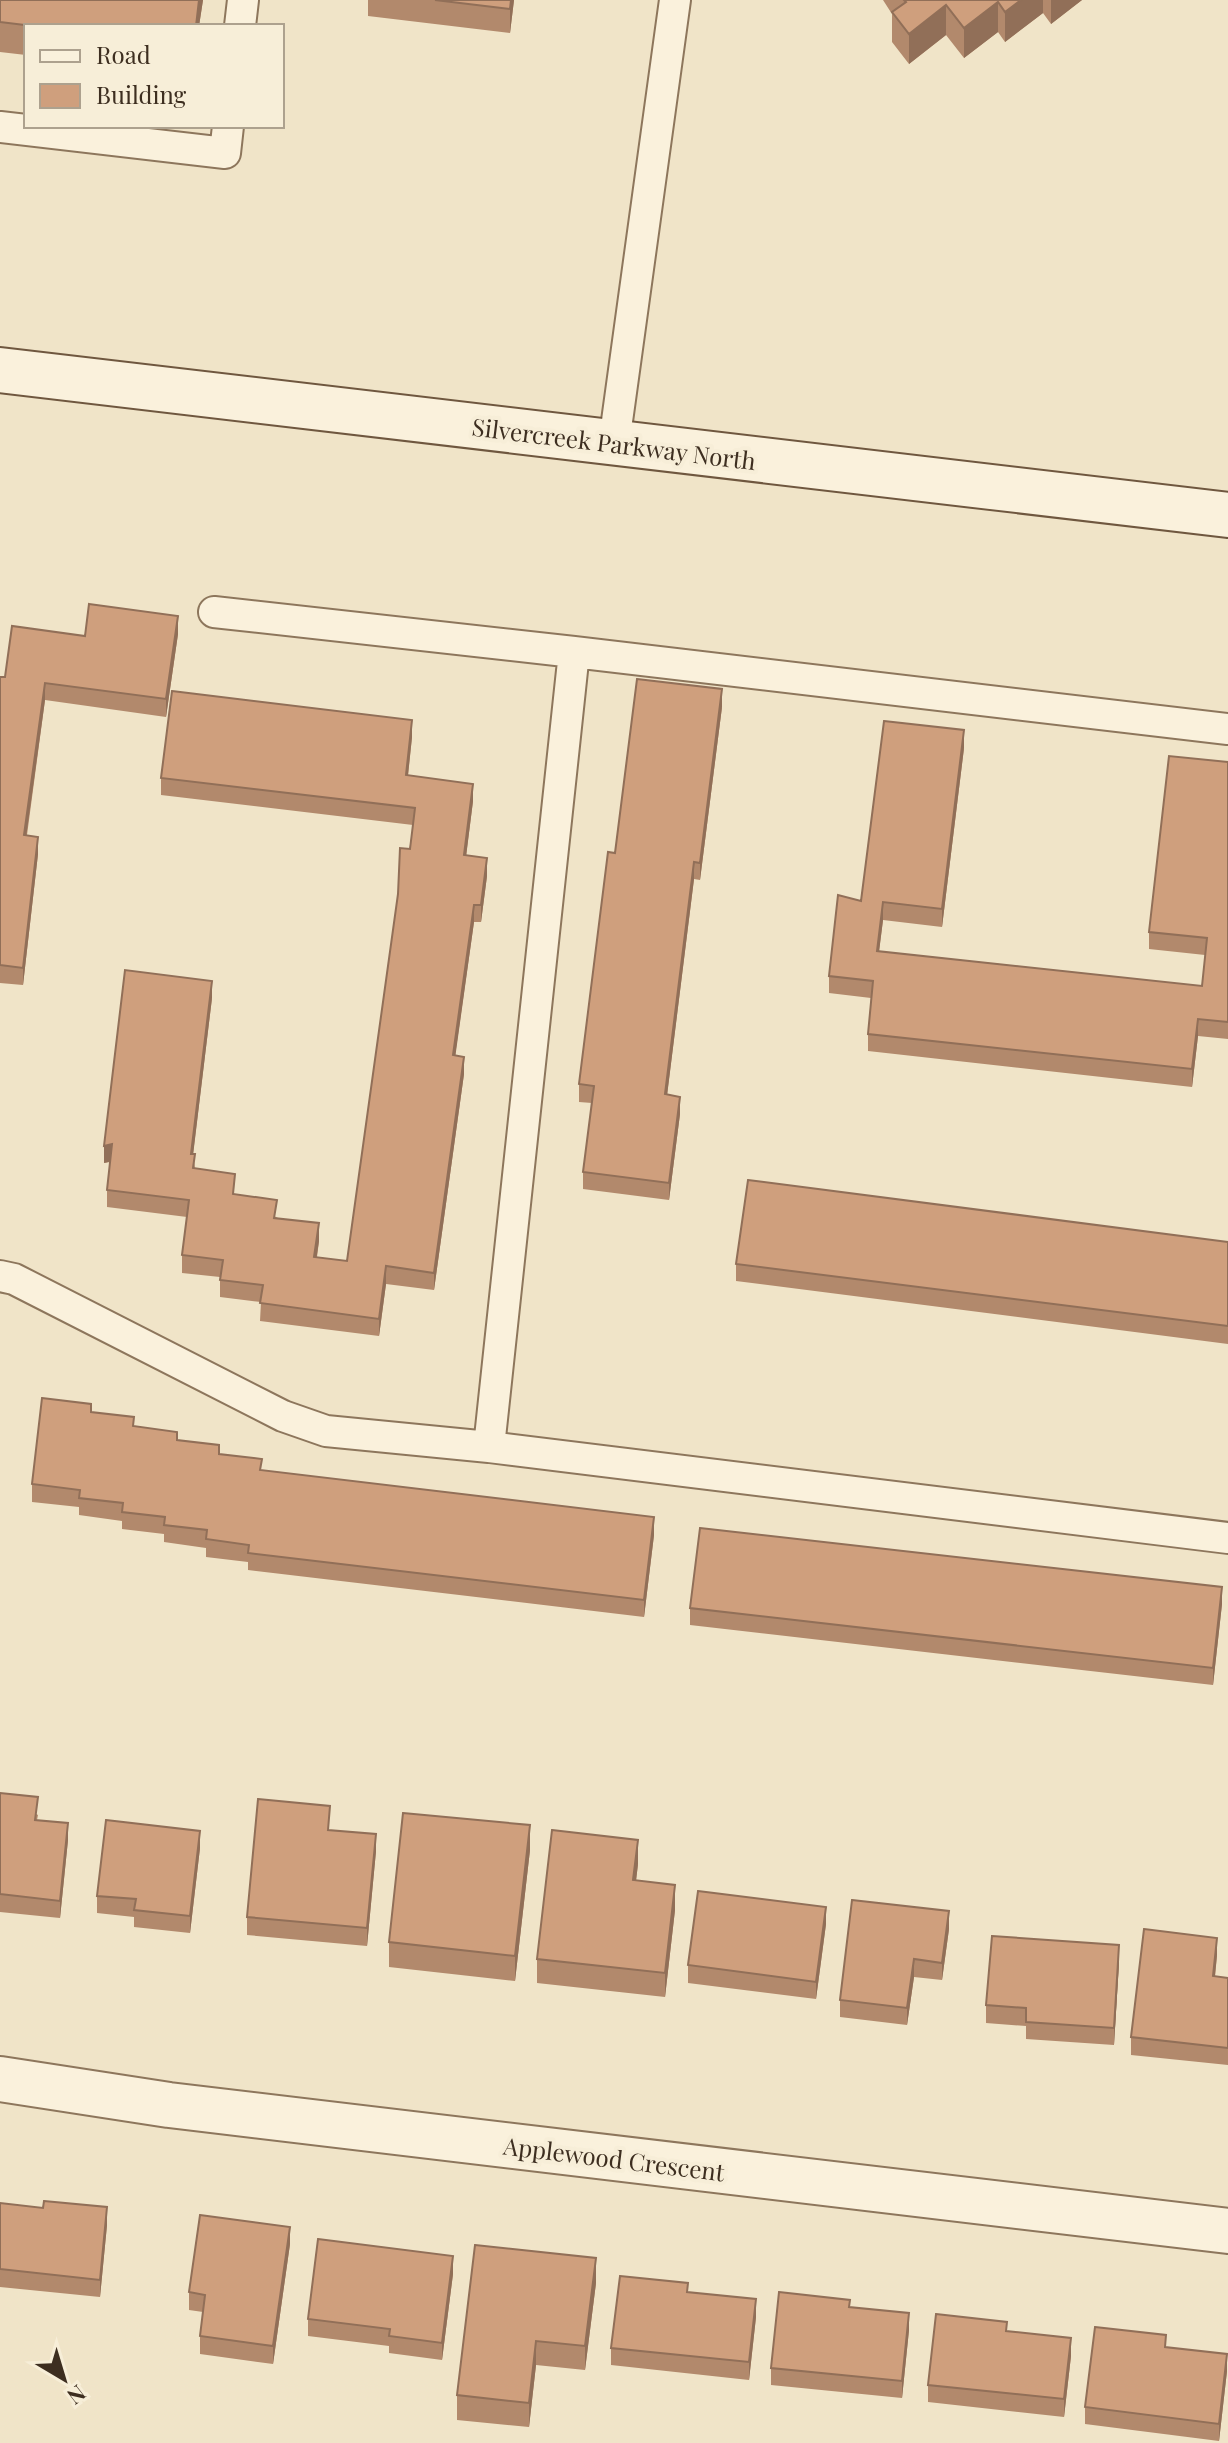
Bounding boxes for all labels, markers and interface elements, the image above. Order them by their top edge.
legend [24,24,284,128]
text: Road [96,38,151,70]
text: Building [96,78,187,110]
street label: Silvercreek Parkway North [470,410,758,476]
street label: Applewood Crescent [501,2128,727,2187]
north arrow [24,2339,104,2419]
text: N [61,2379,92,2412]

